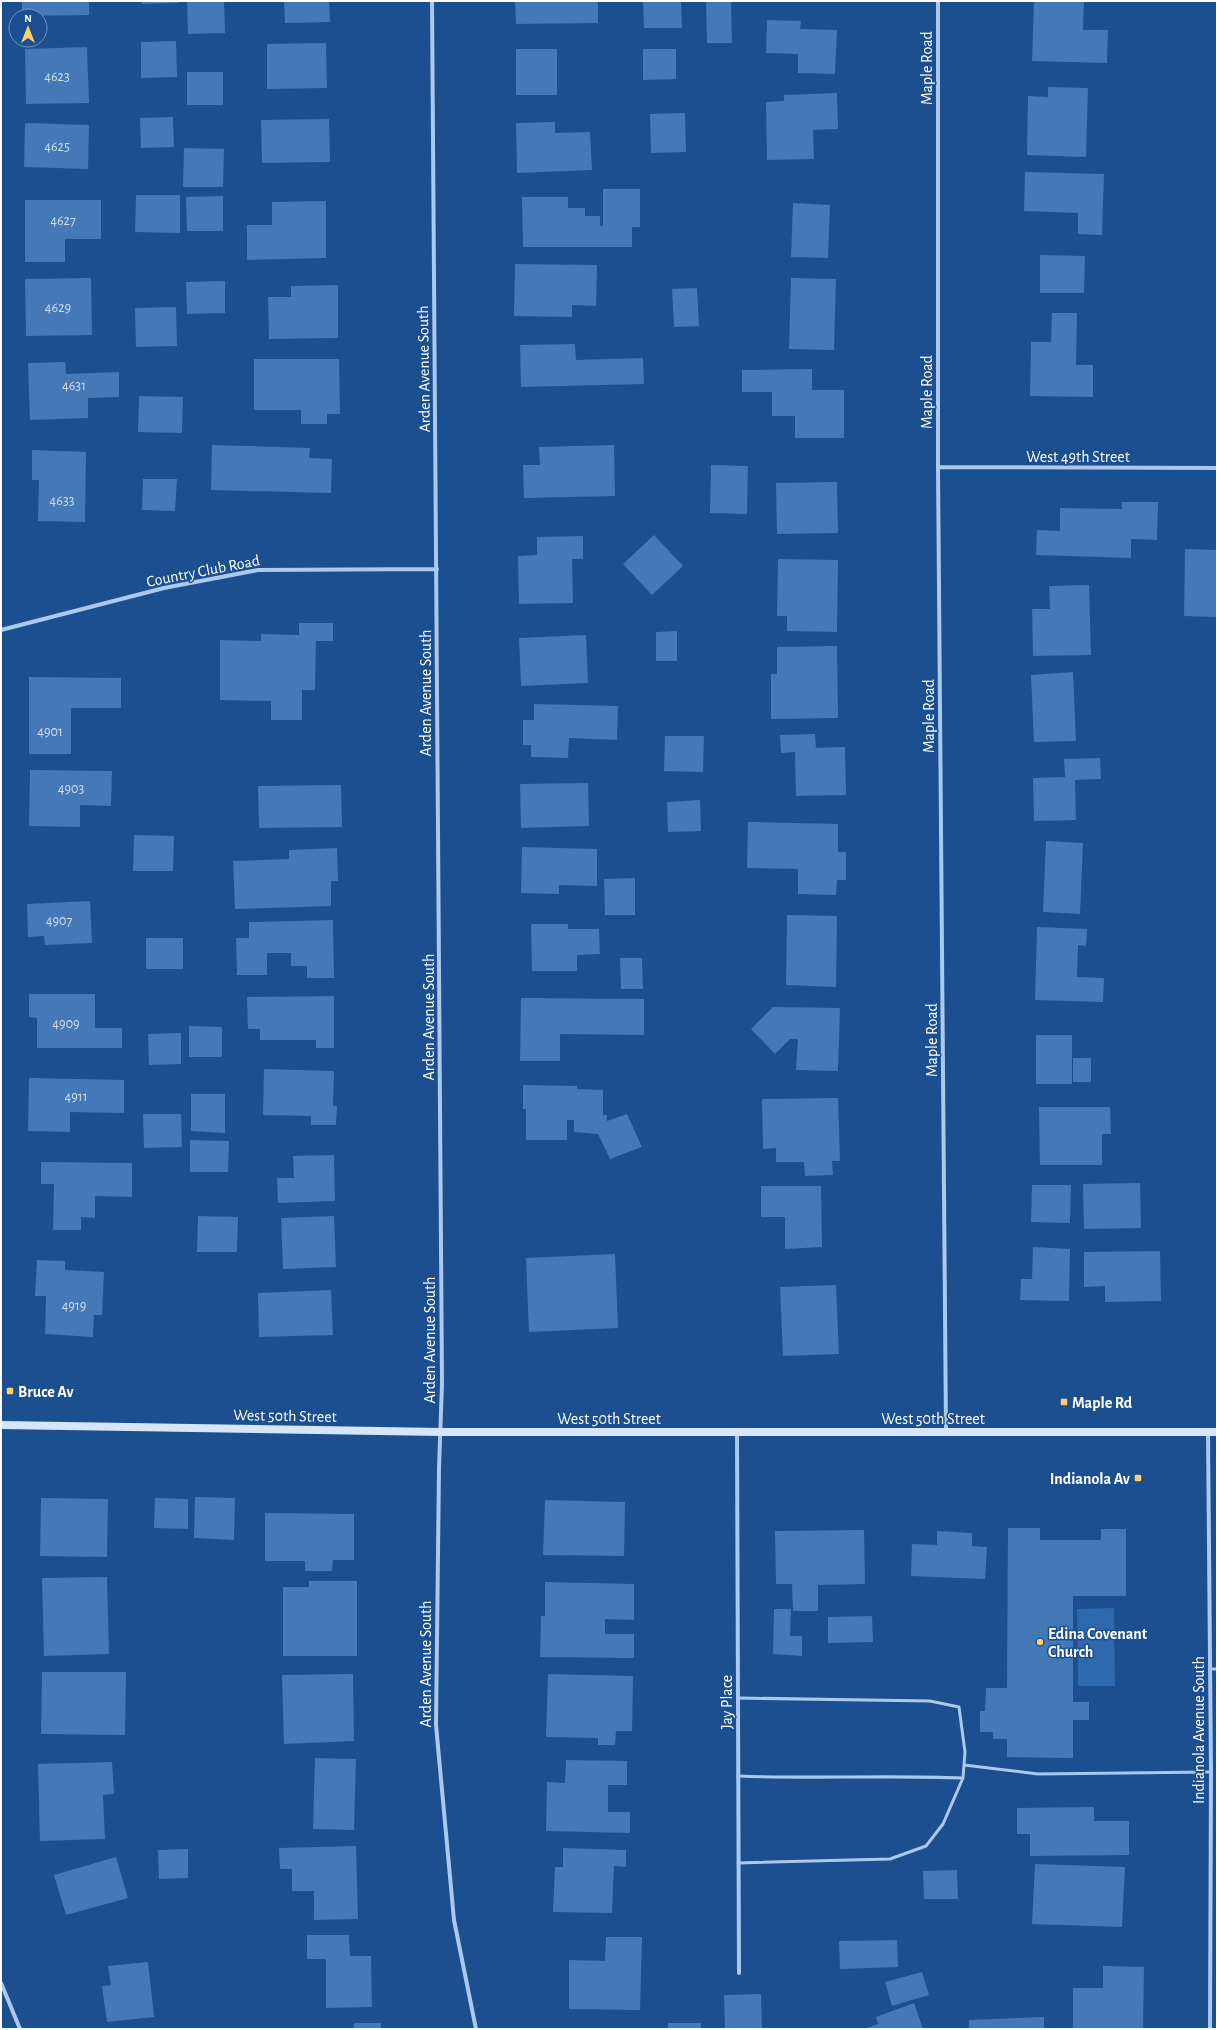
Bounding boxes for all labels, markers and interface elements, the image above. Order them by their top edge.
north arrow [8,8,48,48]
text: N [24,13,32,24]
street label: Maple Road [919,31,935,105]
house number: 4623 [44,70,70,84]
house number: 4625 [44,140,70,154]
house number: 4627 [50,214,76,228]
house number: 4629 [45,301,71,315]
street label: Arden Avenue South [415,305,433,432]
street label: Maple Road [919,355,935,429]
house number: 4631 [62,379,86,393]
street label: West 49th Street [1026,449,1130,465]
house number: 4633 [50,494,75,508]
street label: Country Club Road [145,552,261,591]
street label: Arden Avenue South [418,630,434,756]
street label: Maple Road [921,679,937,753]
house number: 4901 [37,725,63,739]
house number: 4903 [58,782,84,796]
house number: 4907 [46,914,72,928]
street label: Arden Avenue South [421,954,437,1080]
street label: Maple Road [924,1003,940,1077]
house number: 4909 [52,1017,80,1031]
house number: 4911 [65,1090,87,1104]
street label: Arden Avenue South [422,1277,438,1403]
house number: 4919 [62,1299,86,1313]
place label: Bruce Av [18,1384,74,1400]
marker: Bruce Av [5,1386,15,1396]
place label: Maple Rd [1072,1395,1133,1411]
marker: Maple Rd [1059,1397,1069,1407]
street label: West 50th Street [233,1407,337,1425]
street label: West 50th Street [557,1411,661,1427]
street label: West 50th Street [881,1411,985,1427]
place label: Indianola Av [1050,1471,1131,1487]
marker: Indianola Av [1133,1473,1143,1483]
street label: Arden Avenue South [418,1601,434,1727]
place label: Edina Covenant Church [1048,1626,1148,1660]
marker: Edina Covenant Church [1035,1637,1045,1647]
street label: Indianola Avenue South [1191,1656,1207,1804]
street label: Jay Place [719,1675,736,1729]

